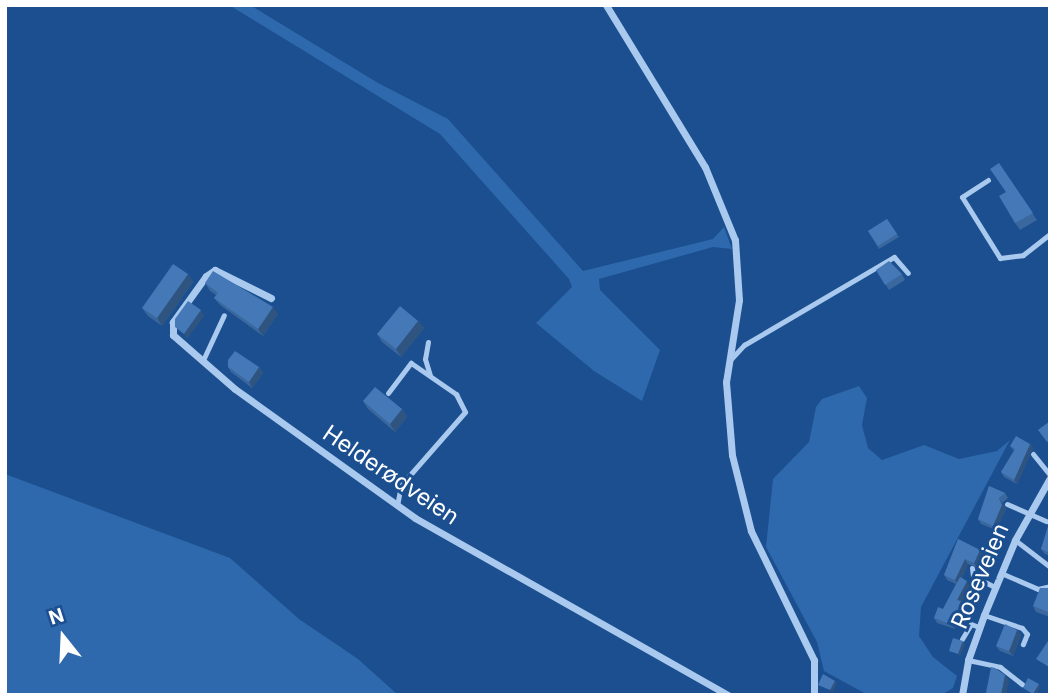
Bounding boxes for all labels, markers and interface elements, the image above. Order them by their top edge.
street label: Helderødveien [318,419,464,531]
street label: Roseveien [945,519,1015,633]
north arrow [28,602,98,672]
text: N [46,603,67,630]

